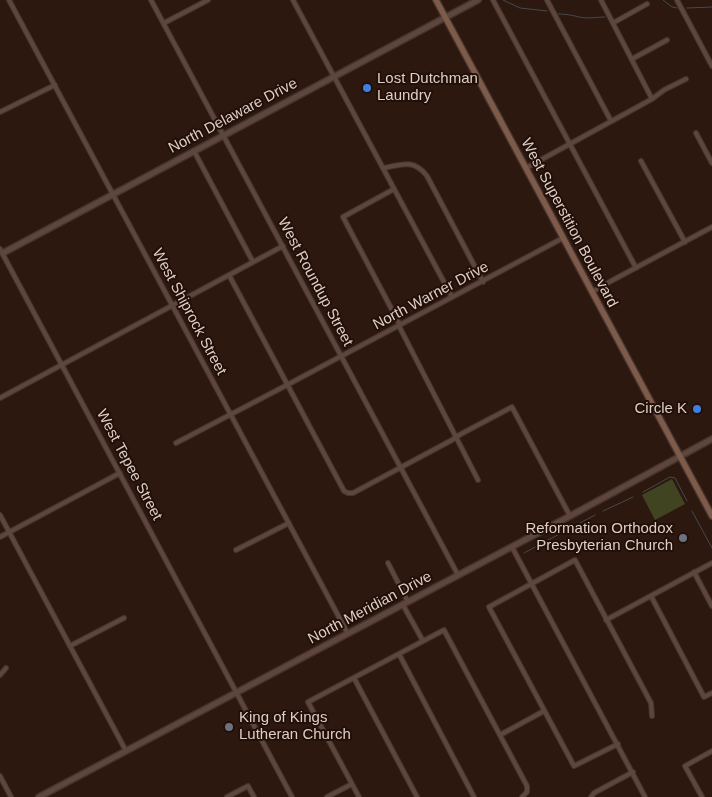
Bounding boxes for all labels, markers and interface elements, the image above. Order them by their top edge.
place label: Lost Dutchman Laundry [377,70,478,105]
street label: North Delaware Drive [165,74,301,158]
marker: Lost Dutchman Laundry [361,82,373,94]
street label: West Superstition Boulevard [517,135,621,311]
street label: West Roundup Street [273,215,357,349]
street label: West Shiprock Street [148,246,230,378]
street label: North Warner Drive [370,258,492,334]
place label: Circle K [634,400,687,418]
marker: Circle K [691,403,703,415]
street label: West Tepee Street [92,406,166,524]
place label: Reformation Orthodox Presbyterian Church [525,520,673,555]
marker: Reformation Orthodox Presbyterian Church [677,532,689,544]
street label: North Meridian Drive [305,568,435,648]
place label: King of Kings Lutheran Church [239,709,351,744]
marker: King of Kings Lutheran Church [223,721,235,733]

